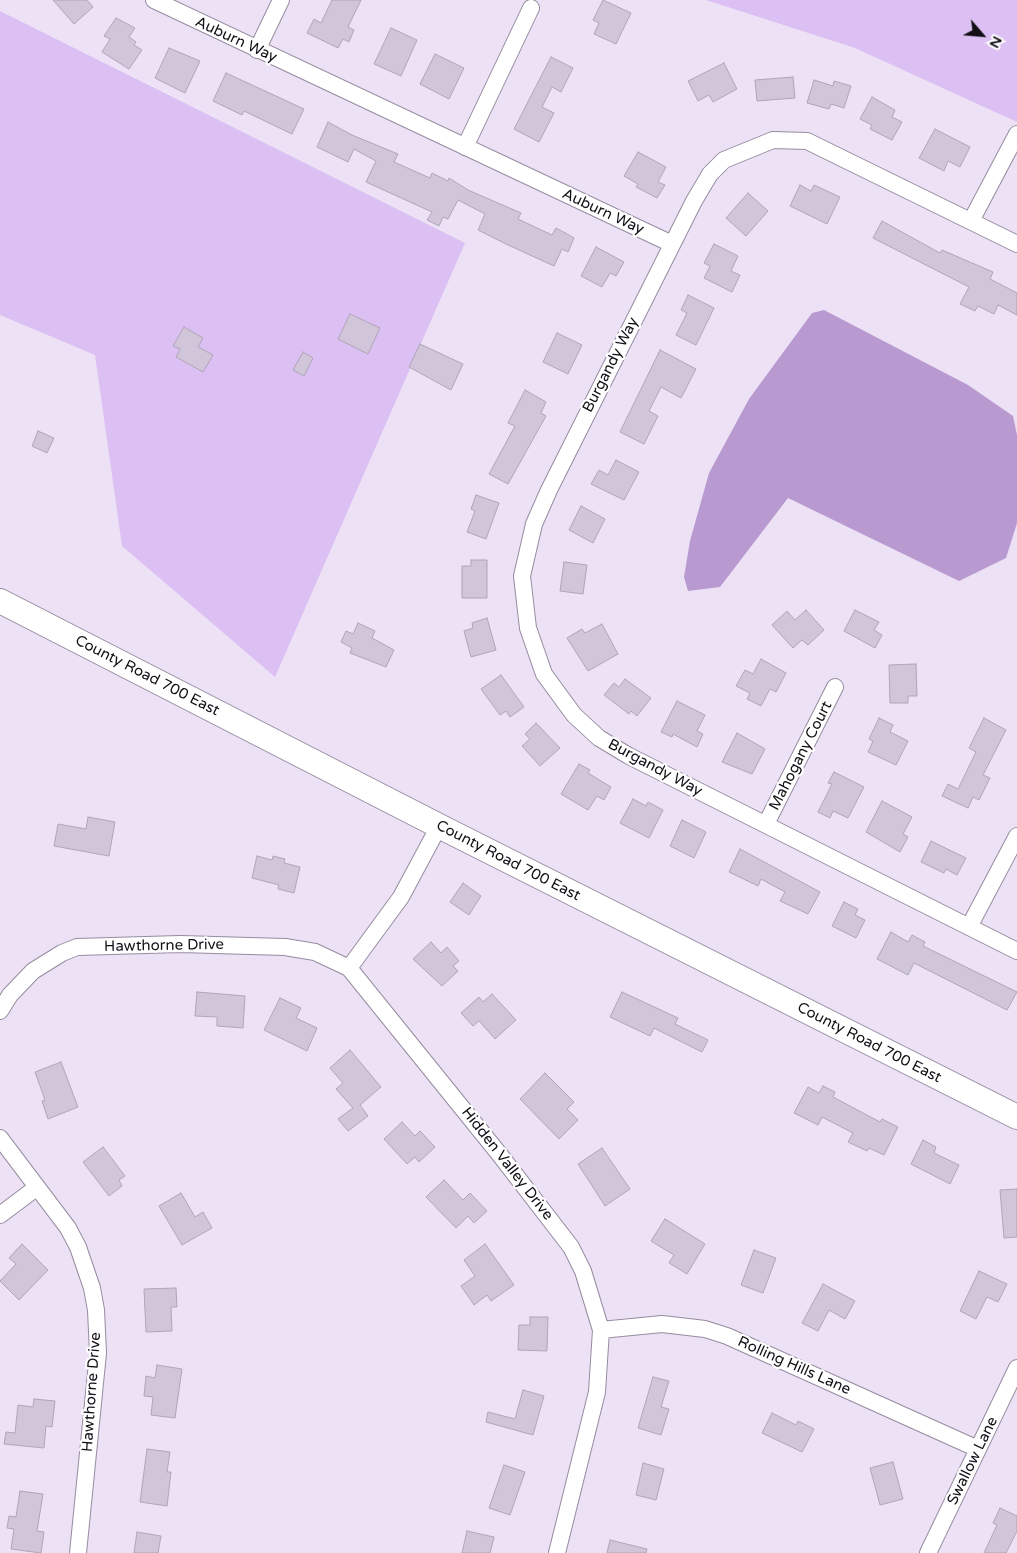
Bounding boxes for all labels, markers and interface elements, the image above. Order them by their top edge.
north arrow [957,10,1007,60]
street label: Auburn Way [192,13,280,67]
text: N [986,33,1006,51]
street label: Auburn Way [559,185,647,239]
street label: Burgandy Way [579,314,643,416]
street label: County Road 700 East [72,632,222,720]
street label: Mahogany Court [766,698,836,814]
street label: Burgandy Way [605,736,705,800]
street label: County Road 700 East [433,817,583,905]
street label: Hawthorne Drive [104,936,224,956]
street label: County Road 700 East [794,999,944,1087]
street label: Hidden Valley Drive [457,1104,557,1224]
street label: Hawthorne Drive [79,1332,105,1452]
street label: Rolling Hills Lane [735,1333,853,1399]
street label: Swallow Lane [944,1414,1002,1508]

